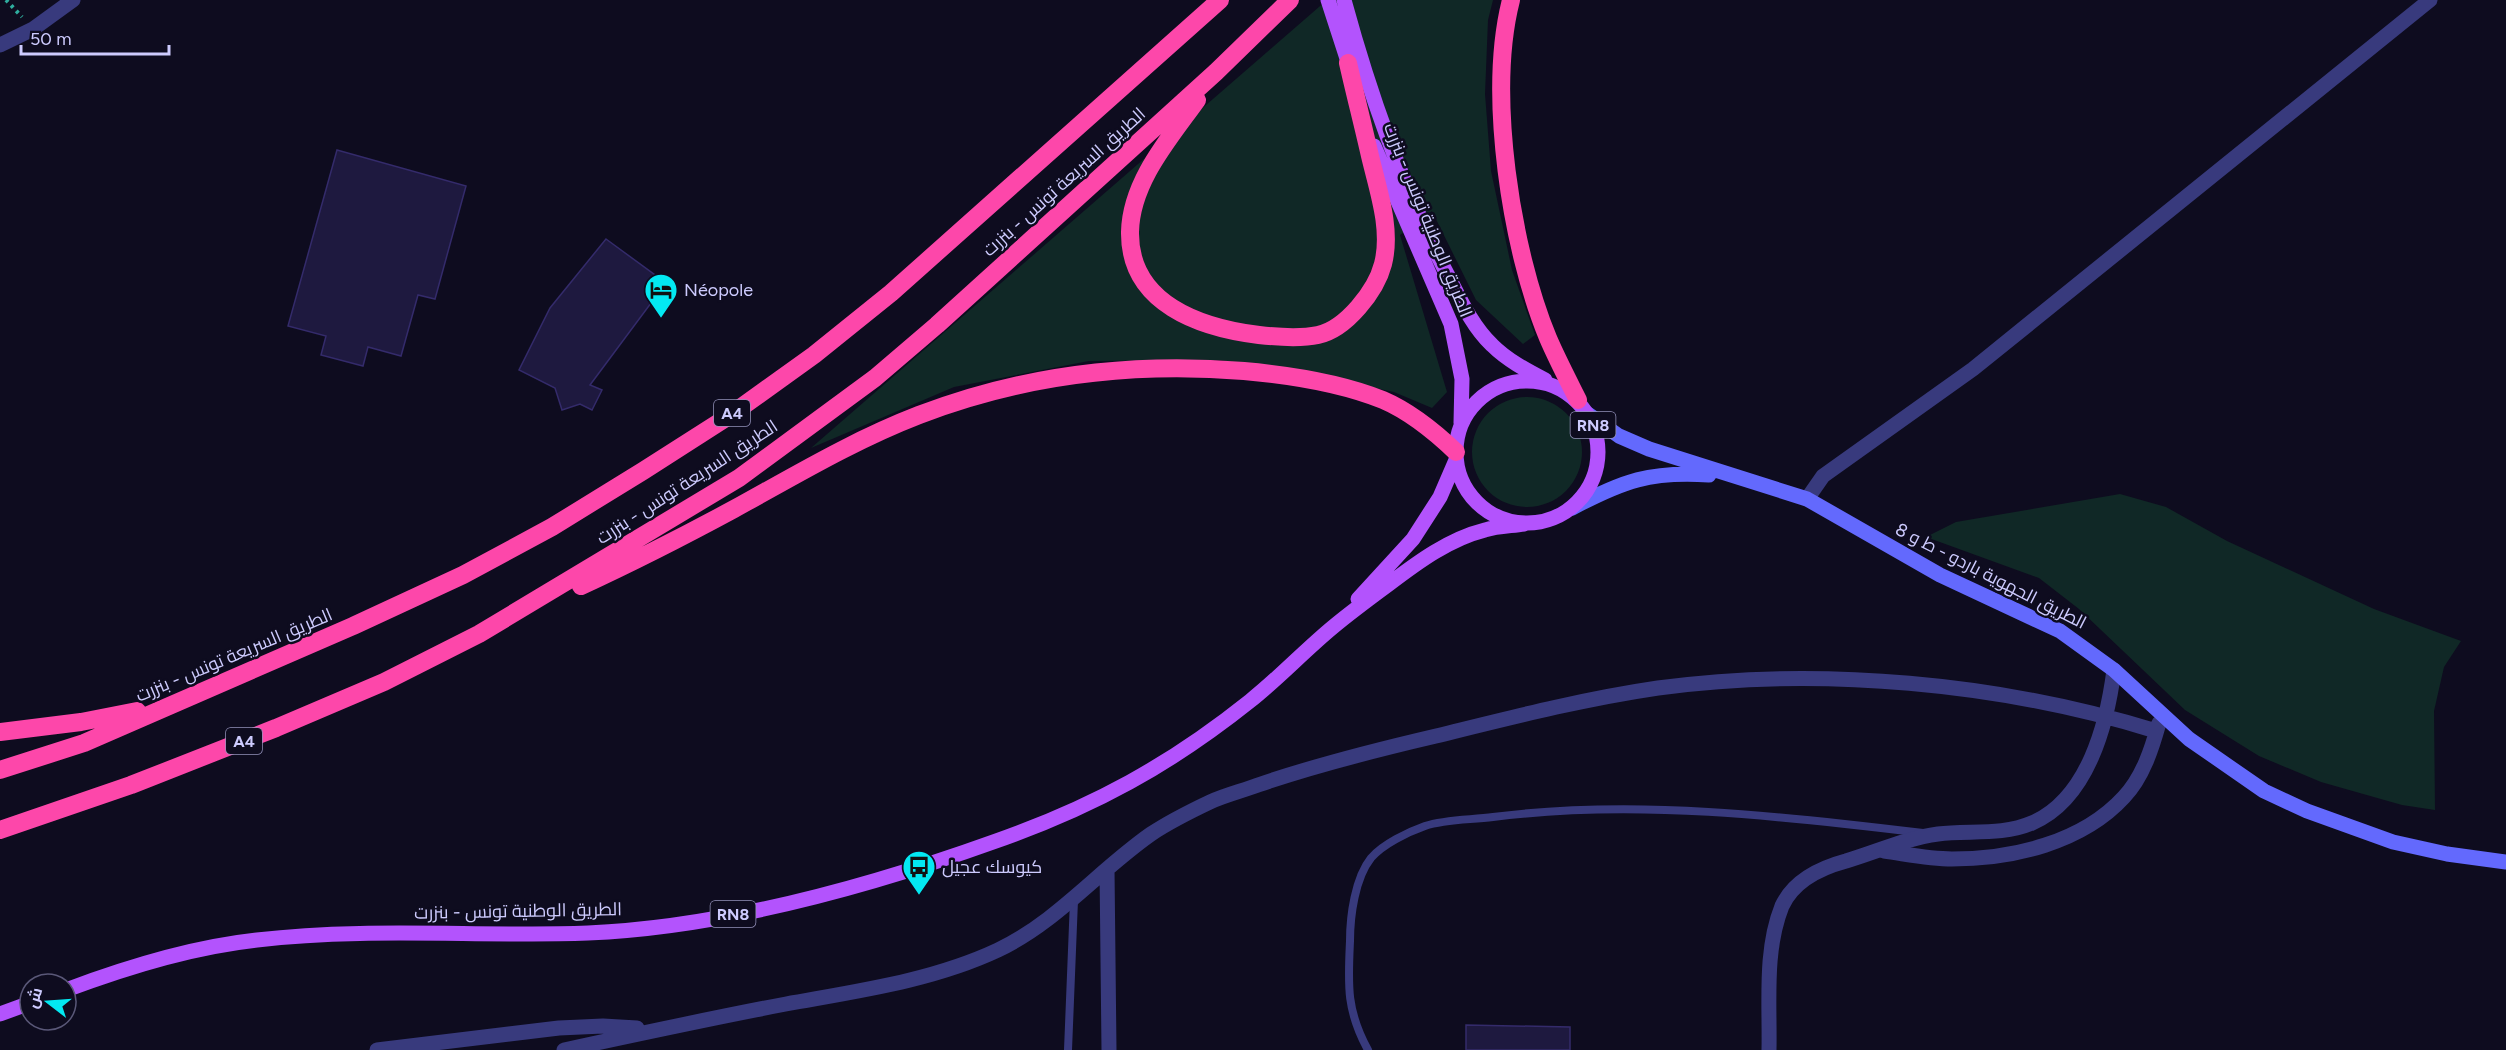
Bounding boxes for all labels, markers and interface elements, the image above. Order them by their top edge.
scale bar [21,18,170,56]
text: 50 m [30,28,72,50]
street label: الطريق السريعة تونس - بنزرت [978,103,1151,262]
street label: الطريق الوطنية تونس - بنزرت [1378,120,1477,321]
hotel icon: Néopole [643,272,679,319]
place label: Néopole [684,279,753,301]
road number: A4 [714,400,750,426]
road number: RN8 [1570,412,1616,438]
street label: الطريق السريعة تونس - بنزرت [592,415,782,550]
street label: الطريق الجهوية باردو - ط و 8 [1891,518,2090,635]
street label: الطريق السريعة تونس - بنزرت [132,604,336,707]
road number: A4 [226,728,262,754]
bus stop icon: كيوسك عجيل [901,849,937,896]
place label: كيوسك عجيل [942,856,1042,878]
street label: الطريق الوطنية تونس - بنزرت [414,898,622,925]
road number: RN8 [710,901,756,927]
north arrow [18,972,78,1032]
text: ش [22,985,46,1010]

